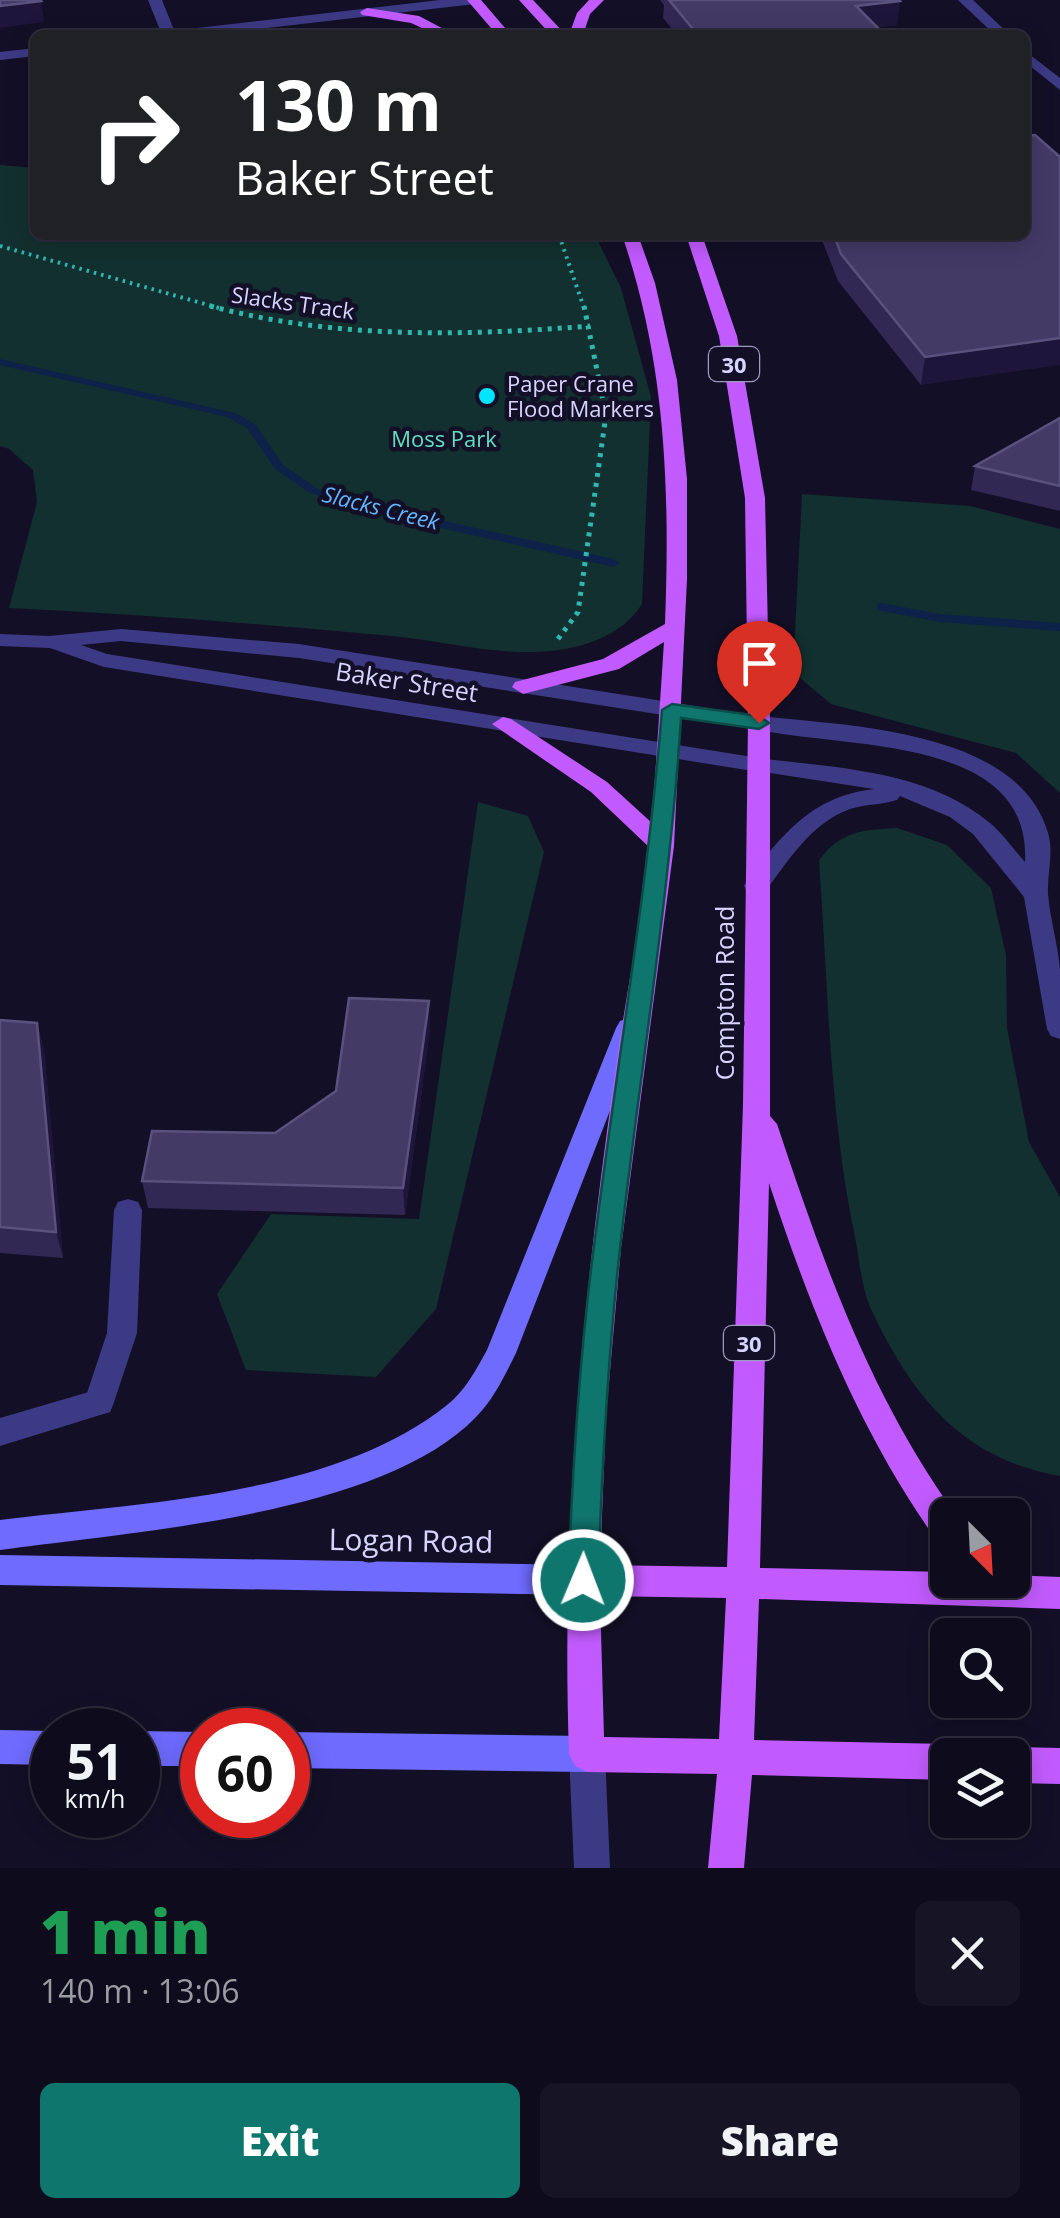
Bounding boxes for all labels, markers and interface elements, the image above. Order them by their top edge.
text: 130 m [235,56,442,152]
icon: right [70,70,200,200]
text: Baker Street [235,147,494,208]
street label: Slacks Track [230,279,357,326]
road number: 30 [709,347,759,381]
place label: Paper Crane Flood Markers [507,368,654,423]
marker: Paper Crane Flood Markers [476,385,498,407]
park label: Moss Park [391,423,497,453]
water label: Slacks Creek [319,478,444,536]
pin [717,621,802,724]
icon: arrive [732,636,787,691]
street label: Baker Street [333,653,481,709]
street label: Compton Road [707,906,741,1080]
road number: 30 [724,1326,774,1360]
north arrow [930,1498,1030,1598]
map controls [930,1498,1030,1838]
street label: Logan Road [328,1518,494,1562]
position arrow [531,1528,635,1632]
button: search [930,1618,1030,1718]
speed limit sign: 60 [180,1708,310,1838]
text: 51 [66,1727,124,1795]
button: layers [930,1738,1030,1838]
text: km/h [65,1781,125,1815]
text: 1 min [40,1890,210,1972]
button: close [915,1901,1020,2006]
text: 140 m · 13:06 [40,1969,239,2012]
button: Exit [40,2083,520,2198]
button: Share [540,2083,1020,2198]

